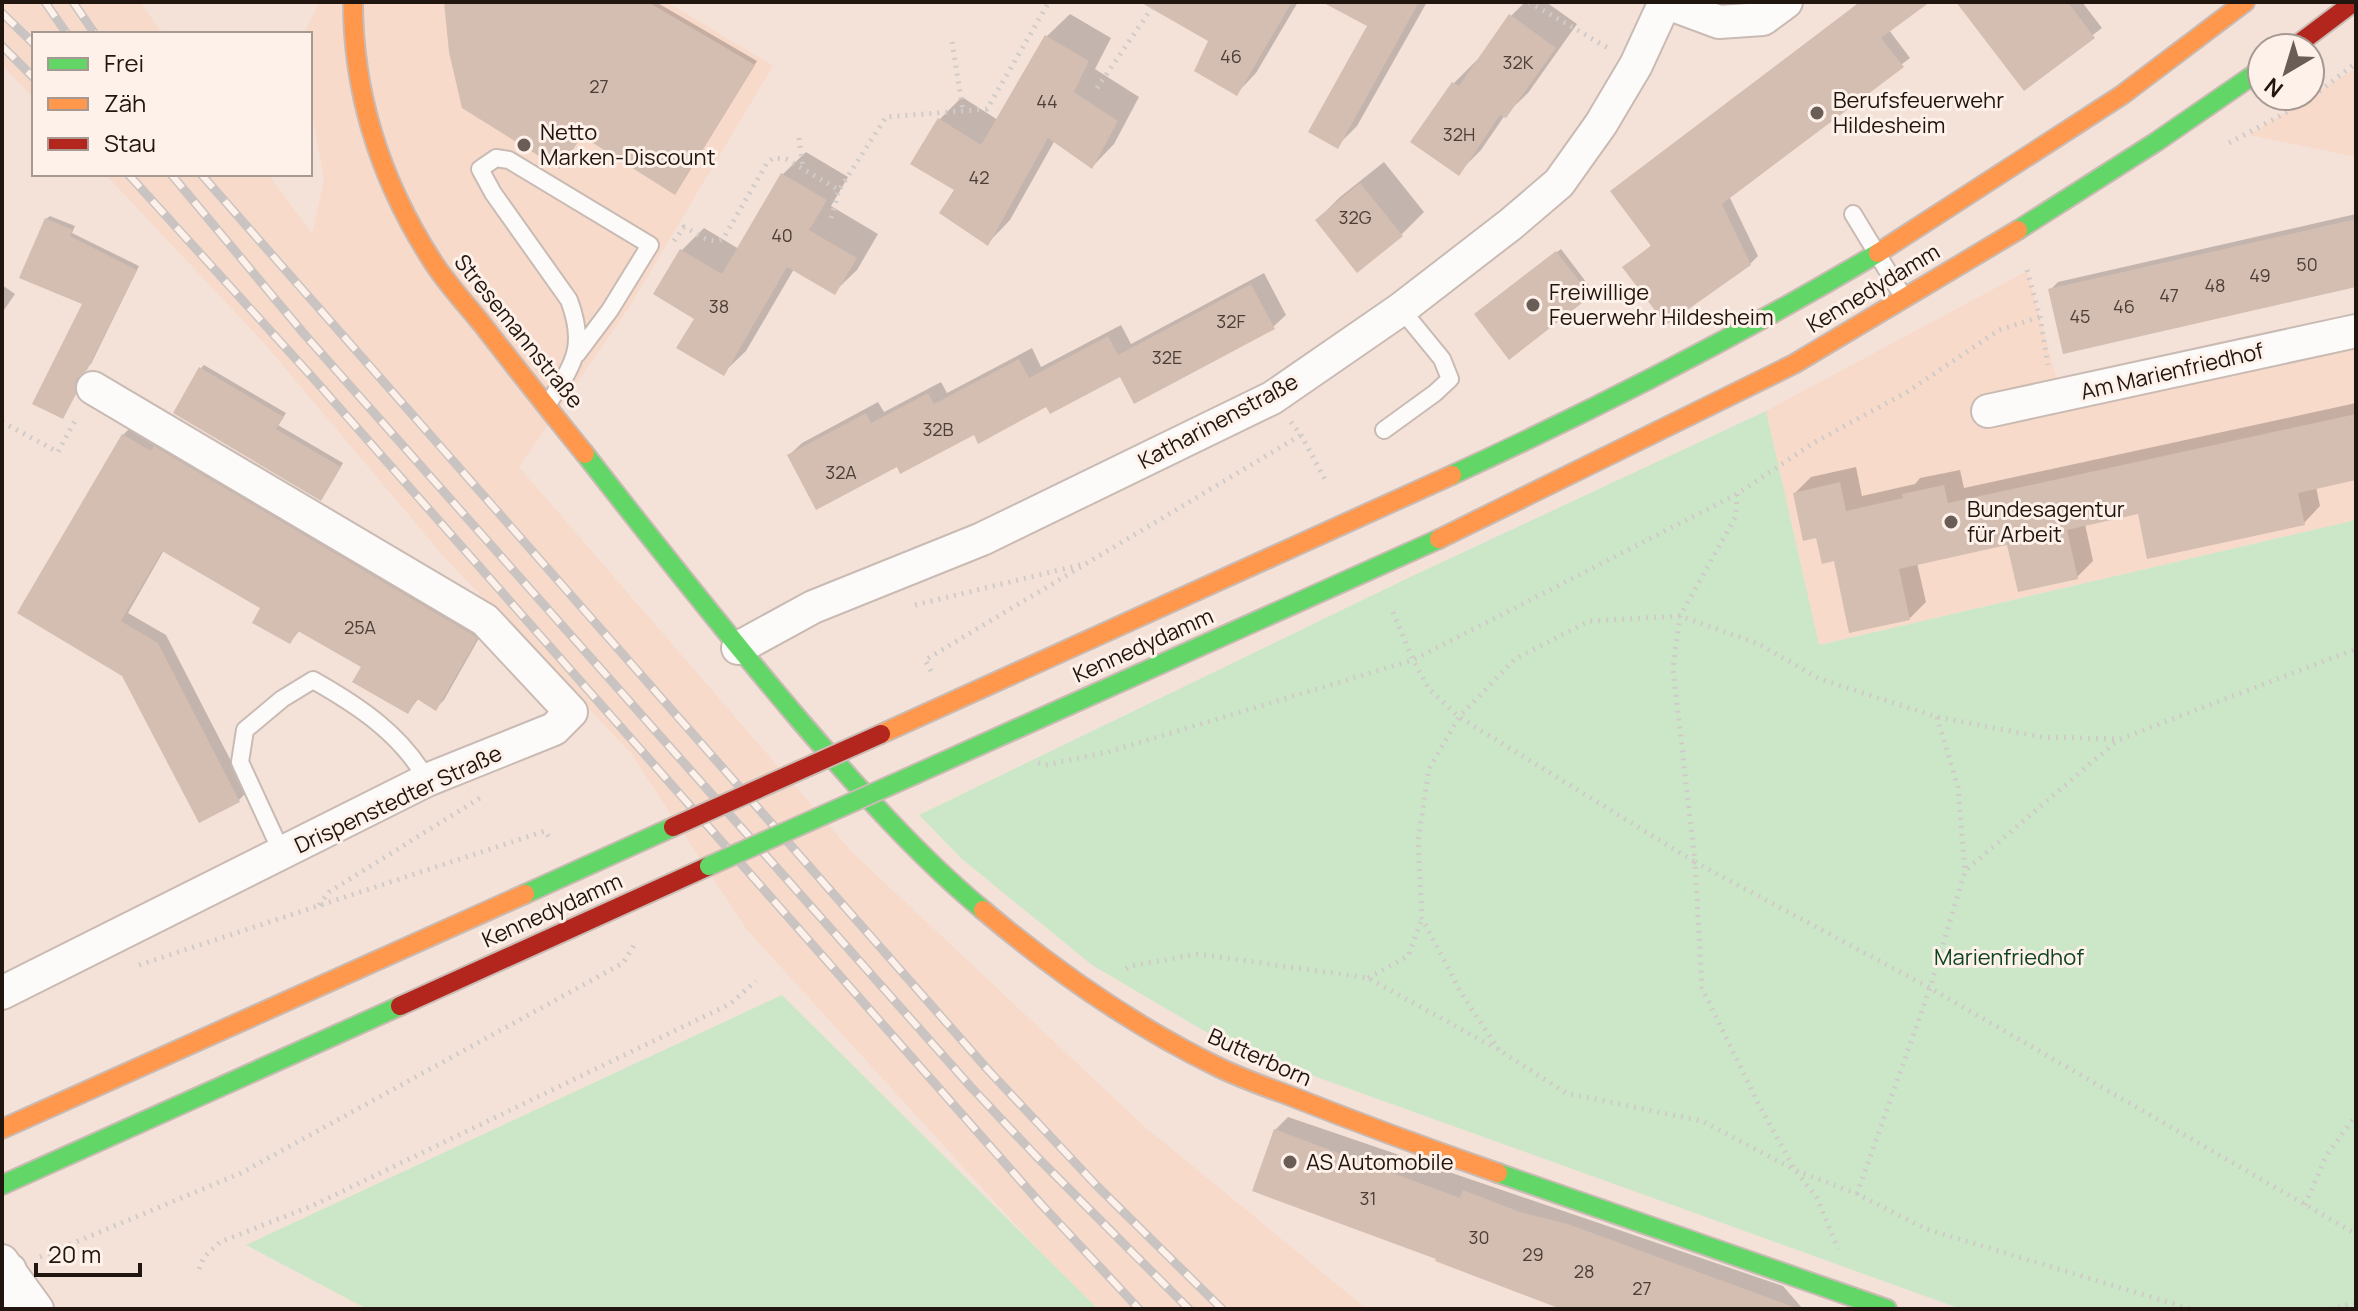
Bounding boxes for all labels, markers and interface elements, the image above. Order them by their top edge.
legend [32,32,312,176]
north arrow [2246,32,2326,112]
house number: 46 [1220,44,1242,68]
text: Frei [104,46,144,79]
house number: 32K [1503,50,1534,74]
text: N [2258,71,2289,104]
house number: 27 [589,74,609,98]
place label: Berufsfeuerwehr Hildesheim [1833,85,2004,140]
text: Zäh [104,86,146,119]
house number: 44 [1036,89,1058,113]
marker: Berufsfeuerwehr Hildesheim [1808,104,1826,122]
place label: Netto Marken-Discount [540,117,716,172]
house number: 32H [1443,122,1475,146]
text: Stau [104,126,156,159]
marker: Netto Marken-Discount [515,136,533,154]
house number: 42 [969,165,989,189]
house number: 32G [1339,205,1372,229]
house number: 40 [771,223,793,247]
street label: Kennedydamm [1801,236,1945,340]
street label: Stresemannstraße [448,248,591,414]
house number: 50 [2296,252,2318,276]
house number: 49 [2249,263,2271,287]
house number: 48 [2204,273,2226,297]
place label: Freiwillige Feuerwehr Hildesheim [1549,277,1774,332]
house number: 47 [2159,283,2179,307]
house number: 38 [709,294,729,318]
house number: 46 [2113,294,2135,318]
marker: Freiwillige Feuerwehr Hildesheim [1524,296,1542,314]
house number: 45 [2069,304,2091,328]
house number: 32F [1216,309,1246,333]
street label: Am Marienfriedhof [2078,335,2267,407]
house number: 32E [1152,345,1182,369]
street label: Katharinenstraße [1133,366,1303,476]
house number: 32B [922,417,954,441]
house number: 32A [825,460,857,484]
place label: Bundesagentur für Arbeit [1967,494,2125,549]
marker: Bundesagentur für Arbeit [1942,513,1960,531]
street label: Kennedydamm [1068,601,1218,689]
house number: 25A [344,615,377,639]
street label: Drispenstedter Straße [289,738,507,860]
street label: Kennedydamm [477,866,627,954]
park label: Marienfriedhof [1934,942,2084,972]
street label: Butterborn [1203,1021,1317,1093]
place label: AS Automobile [1306,1147,1454,1177]
marker: AS Automobile [1281,1153,1299,1171]
house number: 31 [1360,1186,1376,1210]
house number: 30 [1469,1225,1489,1249]
scale bar [36,1227,140,1277]
text: 20 m [48,1237,101,1270]
house number: 29 [1522,1242,1544,1266]
house number: 28 [1574,1259,1594,1283]
house number: 27 [1632,1276,1652,1300]

